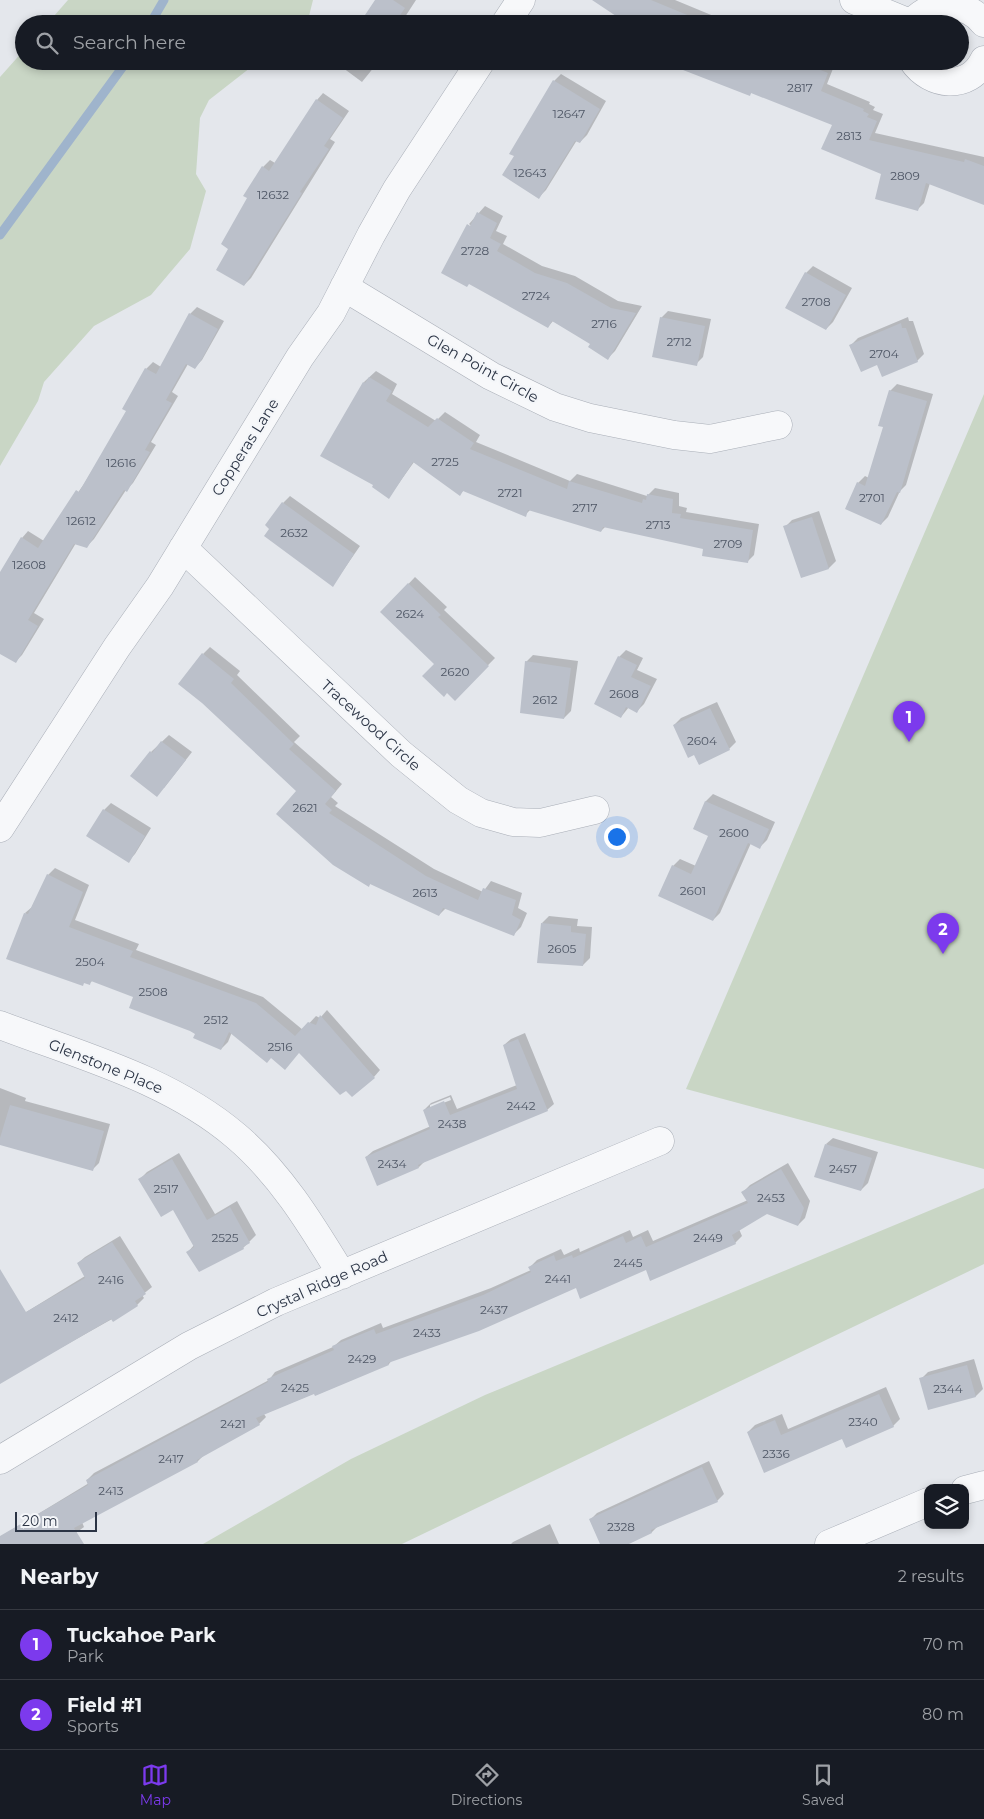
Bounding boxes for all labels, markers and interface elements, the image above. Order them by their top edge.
search box [15,15,969,70]
icon: search [33,29,61,57]
text: Search here [73,31,186,54]
house number: 2817 [787,80,813,95]
house number: 12647 [553,106,585,121]
house number: 2813 [836,128,862,143]
house number: 12643 [514,165,547,180]
house number: 2809 [890,168,920,183]
house number: 12632 [257,187,289,202]
house number: 2728 [461,243,490,258]
house number: 2724 [522,288,550,303]
house number: 2708 [801,294,831,309]
house number: 2716 [591,316,617,331]
street label: Glen Point Circle [424,329,542,407]
house number: 2712 [666,334,692,349]
house number: 2704 [869,346,899,361]
street label: Copperas Lane [207,395,283,499]
house number: 2725 [431,454,459,469]
house number: 12616 [106,455,136,470]
house number: 2721 [497,485,523,500]
house number: 2701 [859,490,885,505]
house number: 2717 [572,500,598,515]
house number: 12612 [66,513,96,528]
house number: 2713 [645,517,671,532]
house number: 2632 [280,525,308,540]
house number: 2709 [714,536,742,551]
house number: 12608 [12,557,46,572]
house number: 2624 [396,606,424,621]
house number: 2620 [441,664,469,679]
street label: Tracewood Circle [317,675,425,775]
house number: 2608 [609,686,639,701]
house number: 2612 [532,692,558,707]
pin: 1 [893,701,925,742]
house number: 2604 [687,733,717,748]
house number: 2621 [292,800,318,815]
your location [604,824,630,850]
house number: 2600 [719,825,749,840]
house number: 2601 [680,883,706,898]
house number: 2613 [412,885,438,900]
pin: 2 [927,913,959,954]
house number: 2605 [548,941,577,956]
house number: 2504 [75,954,105,969]
house number: 2508 [138,984,168,999]
house number: 2512 [204,1012,229,1027]
street label: Glenstone Place [46,1034,166,1098]
house number: 2516 [267,1039,293,1054]
house number: 2442 [506,1098,536,1113]
house number: 2438 [438,1116,467,1131]
house number: 2434 [378,1156,407,1171]
house number: 2457 [829,1161,857,1176]
house number: 2517 [153,1181,179,1196]
house number: 2453 [757,1190,785,1205]
house number: 2525 [211,1230,239,1245]
house number: 2449 [693,1230,723,1245]
street label: Crystal Ridge Road [253,1246,391,1322]
house number: 2445 [613,1255,643,1270]
house number: 2441 [545,1271,571,1286]
house number: 2416 [98,1272,124,1287]
house number: 2437 [480,1302,508,1317]
house number: 2412 [53,1310,79,1325]
house number: 2433 [413,1325,441,1340]
house number: 2429 [348,1351,376,1366]
house number: 2425 [281,1380,309,1395]
house number: 2344 [933,1381,963,1396]
house number: 2340 [848,1414,878,1429]
house number: 2421 [220,1416,246,1431]
house number: 2336 [762,1446,790,1461]
house number: 2417 [158,1451,184,1466]
house number: 2413 [98,1483,124,1498]
map controls [924,1484,969,1529]
button: layers [924,1484,969,1529]
scale bar [15,1509,98,1532]
text: 20 m [22,1512,58,1530]
house number: 2328 [607,1519,635,1534]
text: Nearby [20,1564,99,1589]
text: 2 results [898,1567,964,1586]
text: Tuckahoe Park [67,1624,216,1647]
text: 1 [33,1635,39,1654]
text: 70 m [923,1635,964,1654]
text: Park [67,1647,104,1666]
text: Field #1 [67,1694,142,1717]
text: 2 [31,1705,41,1724]
text: 80 m [922,1705,964,1724]
text: Sports [67,1717,119,1736]
tab: Map [140,1761,171,1809]
tab: Directions [451,1761,522,1809]
tab: Saved [802,1761,844,1809]

